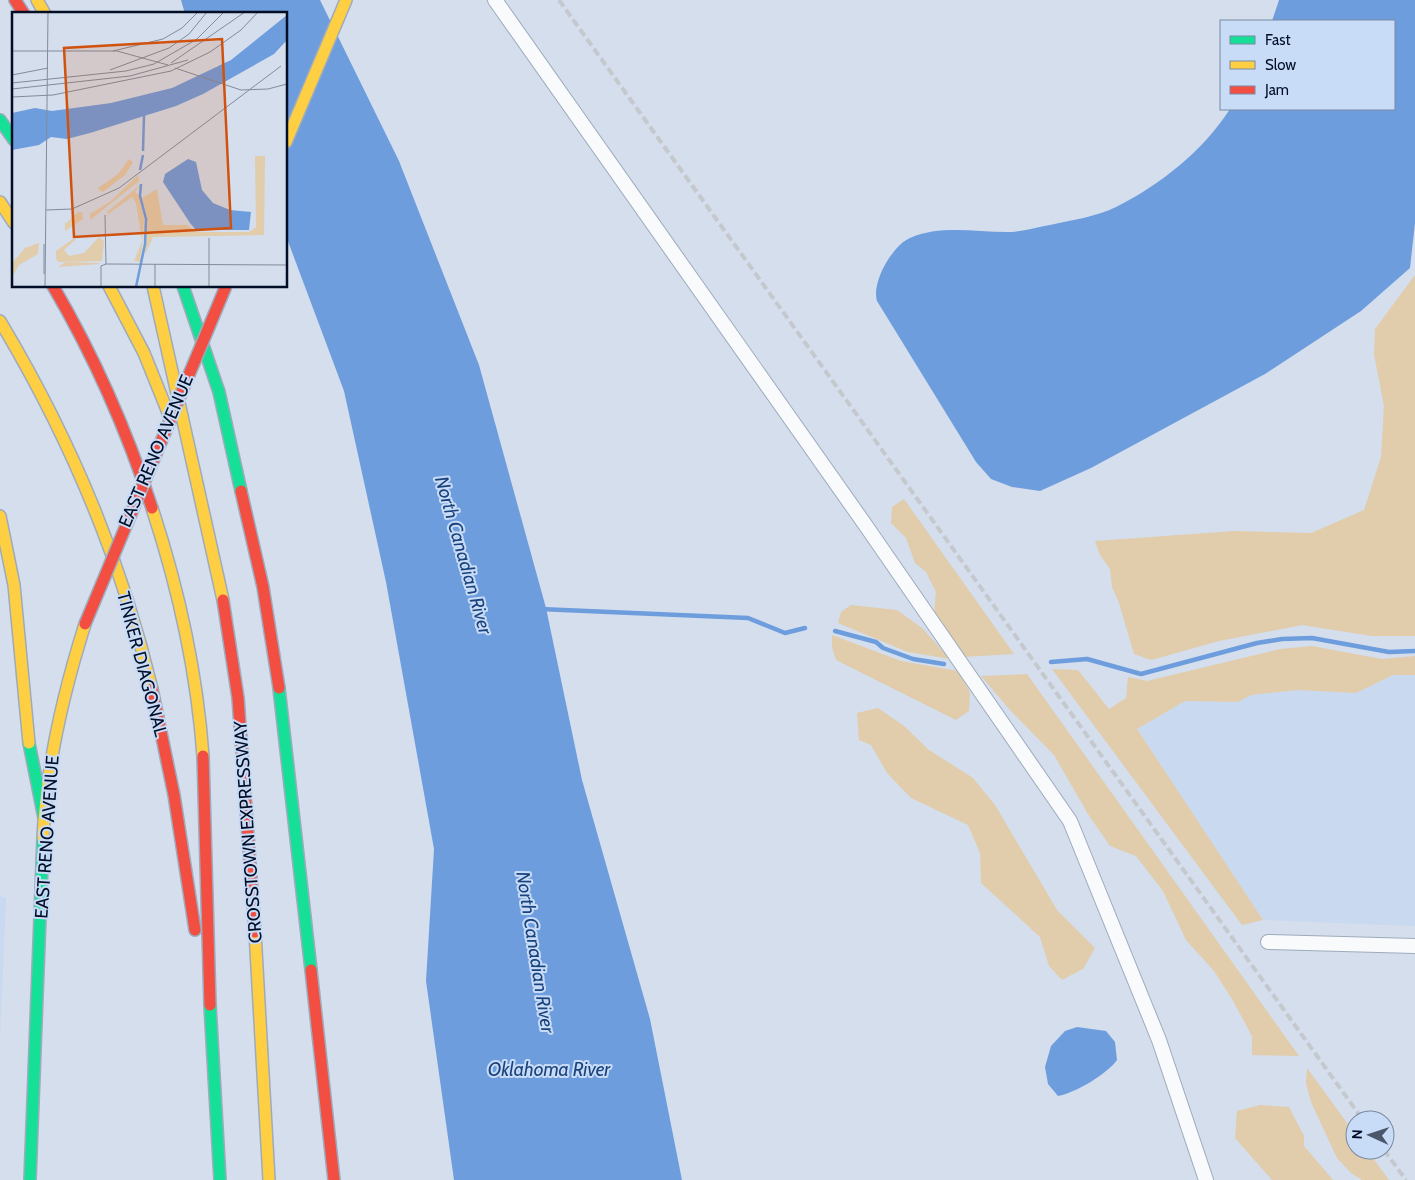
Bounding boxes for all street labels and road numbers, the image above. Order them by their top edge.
street label: EAST RENO AVENUE [114,371,198,531]
street label: TINKER DIAGONAL [112,589,172,739]
street label: CROSSTOWN EXPRESSWAY [229,719,267,944]
street label: EAST RENO AVENUE [30,755,64,919]

